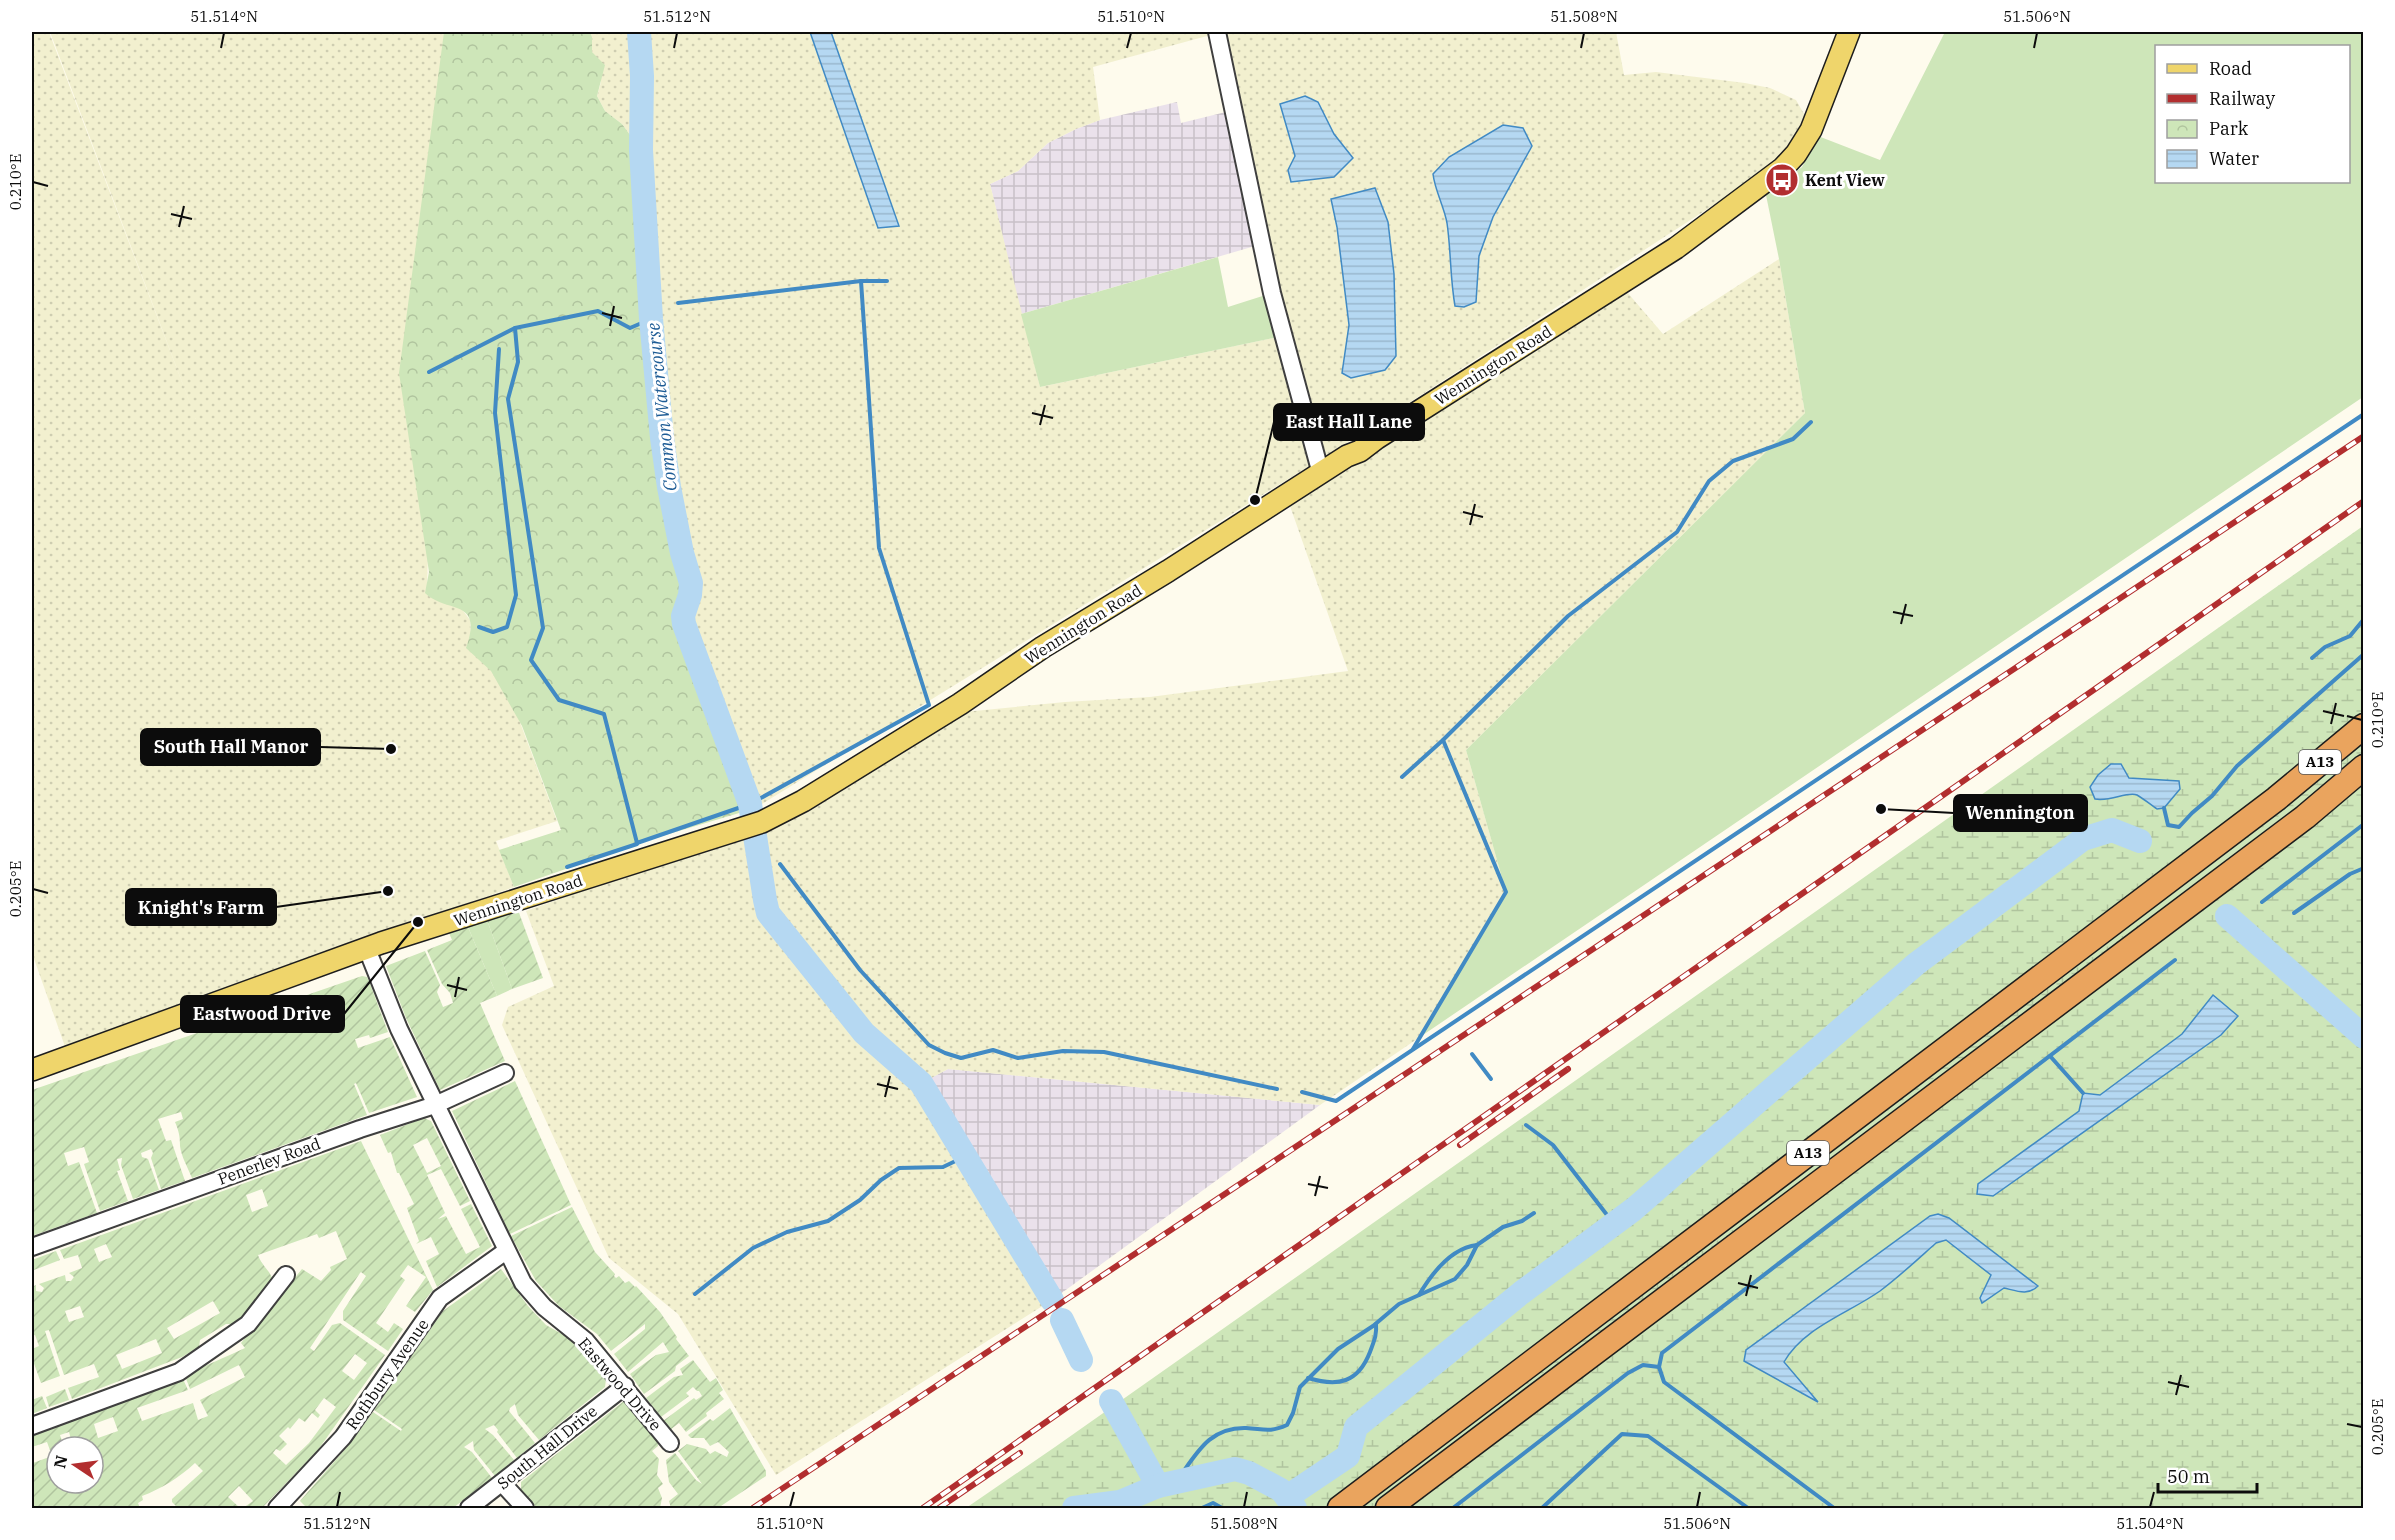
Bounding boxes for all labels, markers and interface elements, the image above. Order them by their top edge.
text: 51.514°N [190,7,258,26]
text: 51.512°N [643,7,711,26]
text: 51.510°N [1097,7,1165,26]
text: 51.508°N [1550,7,1618,26]
text: 51.506°N [2003,7,2071,26]
legend [2155,45,2350,183]
text: Road [2209,57,2252,80]
text: Railway [2209,87,2275,110]
text: Park [2209,117,2249,140]
text: Water [2209,147,2259,170]
text: 0.210°E [6,154,25,210]
bus stop icon: Kent View [1764,162,1800,198]
place label: Kent View [1805,170,1885,190]
street label: Wennington Road [1431,321,1556,409]
water label: Common Watercourse [641,322,682,492]
callout: East Hall Lane [1274,404,1424,440]
text: East Hall Lane [1286,410,1412,433]
street label: Wennington Road [1021,580,1146,668]
text: 0.210°E [2368,692,2387,748]
callout: South Hall Manor [141,729,320,765]
text: South Hall Manor [154,735,308,758]
road number: A13 [2299,750,2341,774]
callout: Wennington [1954,795,2087,831]
text: Wennington [1965,801,2075,824]
text: 0.205°E [6,861,25,917]
street label: Wennington Road [451,870,585,930]
callout: Knight's Farm [126,889,276,925]
text: Knight's Farm [138,896,265,919]
callout: Eastwood Drive [181,996,344,1032]
text: Eastwood Drive [193,1002,331,1025]
street label: Penerley Road [215,1133,323,1189]
road number: A13 [1787,1141,1829,1165]
street label: Rothbury Avenue [341,1315,433,1433]
street label: Eastwood Drive [574,1333,666,1435]
text: 0.205°E [2368,1399,2387,1455]
street label: South Hall Drive [493,1401,601,1493]
north arrow [45,1435,105,1495]
text: N [49,1453,72,1470]
scale bar [2158,1456,2257,1494]
text: 50 m [2167,1465,2210,1488]
text: 51.512°N [303,1514,371,1533]
text: 51.510°N [756,1514,824,1533]
text: 51.508°N [1210,1514,1278,1533]
text: 51.506°N [1663,1514,1731,1533]
text: 51.504°N [2116,1514,2184,1533]

